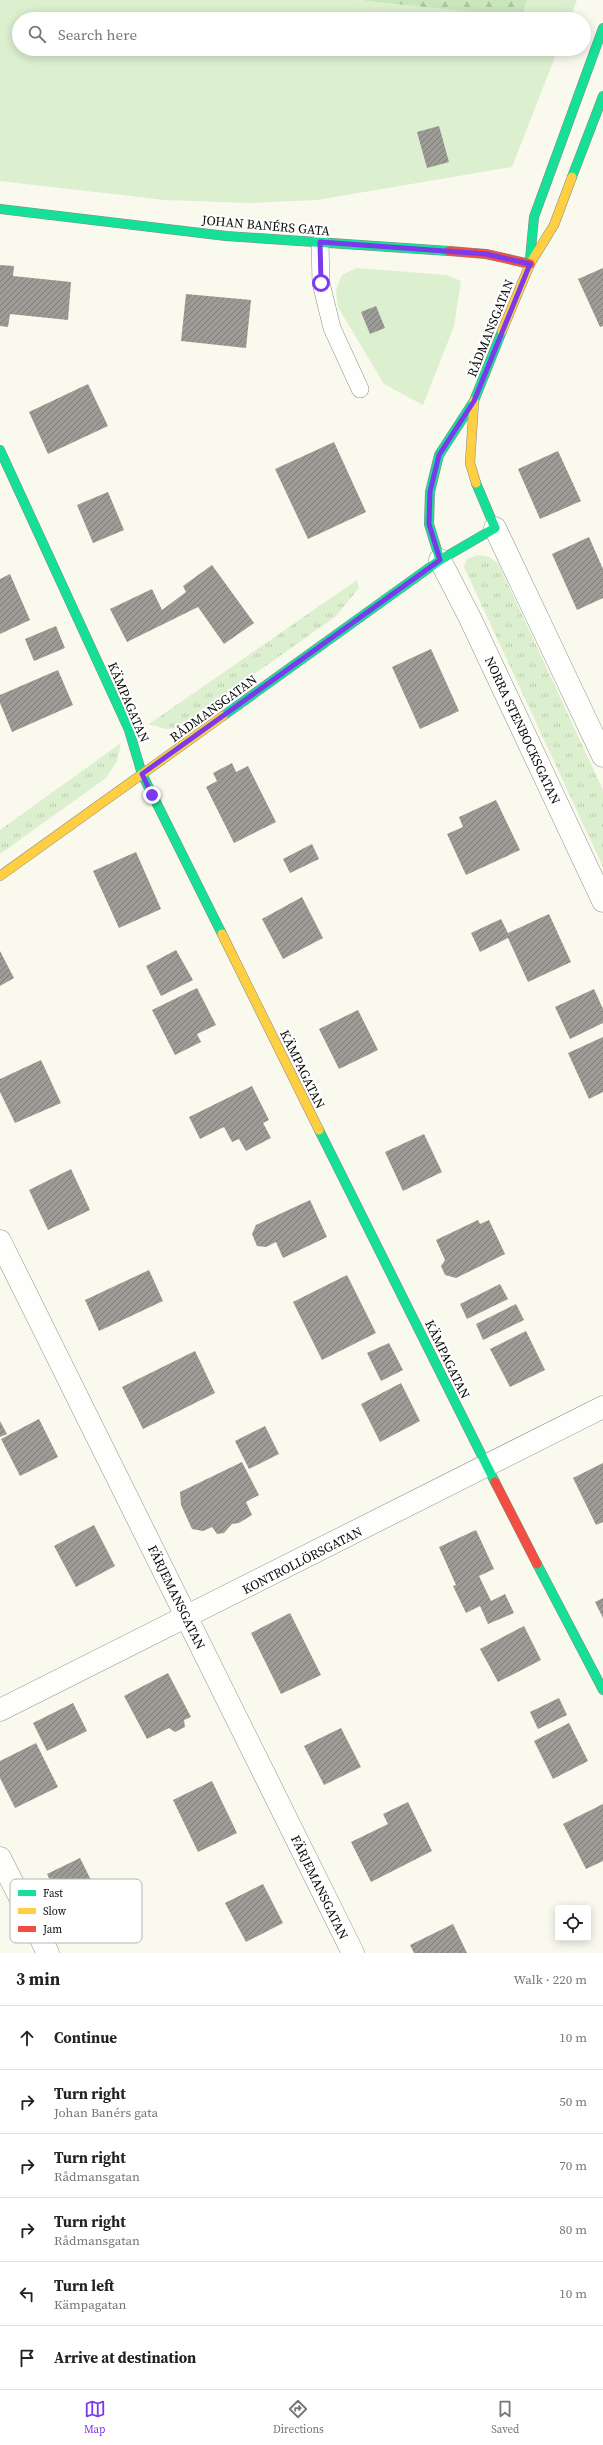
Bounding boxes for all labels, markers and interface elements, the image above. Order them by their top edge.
search box [12,12,591,56]
icon: search [26,23,48,45]
text: Search here [58,24,137,45]
street label: JOHAN BANÉRS GATA [200,211,331,240]
route start [312,274,330,292]
street label: RÅDMANSGATAN [463,276,518,380]
street label: NORRA STENBOCKSGATAN [481,654,564,807]
street label: KÄMPAGATAN [104,659,153,745]
street label: RÅDMANSGATAN [166,671,261,746]
route end [143,786,161,804]
street label: KÄMPAGATAN [276,1027,329,1112]
street label: KÄMPAGATAN [421,1317,474,1402]
street label: KONTROLLÖRSGATAN [239,1523,365,1598]
street label: FÄRJEMANSGATAN [144,1542,209,1653]
street label: FÄRJEMANSGATAN [287,1832,352,1943]
legend [10,1879,142,1943]
text: Fast [43,1886,63,1901]
text: Slow [43,1904,67,1919]
map controls [555,1905,591,1941]
button: locate [555,1905,591,1941]
text: Jam [42,1922,62,1937]
text: 3 min [16,1967,60,1991]
text: Walk · 220 m [514,1971,587,1988]
icon: ahead [16,2027,38,2049]
text: Continue [54,2027,117,2048]
text: 10 m [559,2029,587,2046]
text: Turn right [54,2083,126,2104]
icon: right [16,2091,38,2113]
text: 50 m [559,2093,587,2110]
text: Johan Banérs gata [54,2104,158,2121]
text: Turn right [54,2147,126,2168]
icon: right [16,2155,38,2177]
text: 70 m [559,2157,587,2174]
text: Rådmansgatan [54,2168,140,2185]
text: Turn right [54,2211,126,2232]
icon: right [16,2219,38,2241]
text: 80 m [559,2221,587,2238]
text: Rådmansgatan [54,2232,140,2249]
text: Turn left [54,2275,114,2296]
icon: left [16,2283,38,2305]
text: 10 m [559,2285,587,2302]
text: Kämpagatan [54,2296,126,2313]
icon: arrive [16,2347,38,2369]
text: Arrive at destination [54,2347,196,2368]
tab: Map [84,2398,106,2437]
tab: Directions [273,2398,324,2437]
tab: Saved [491,2398,519,2437]

